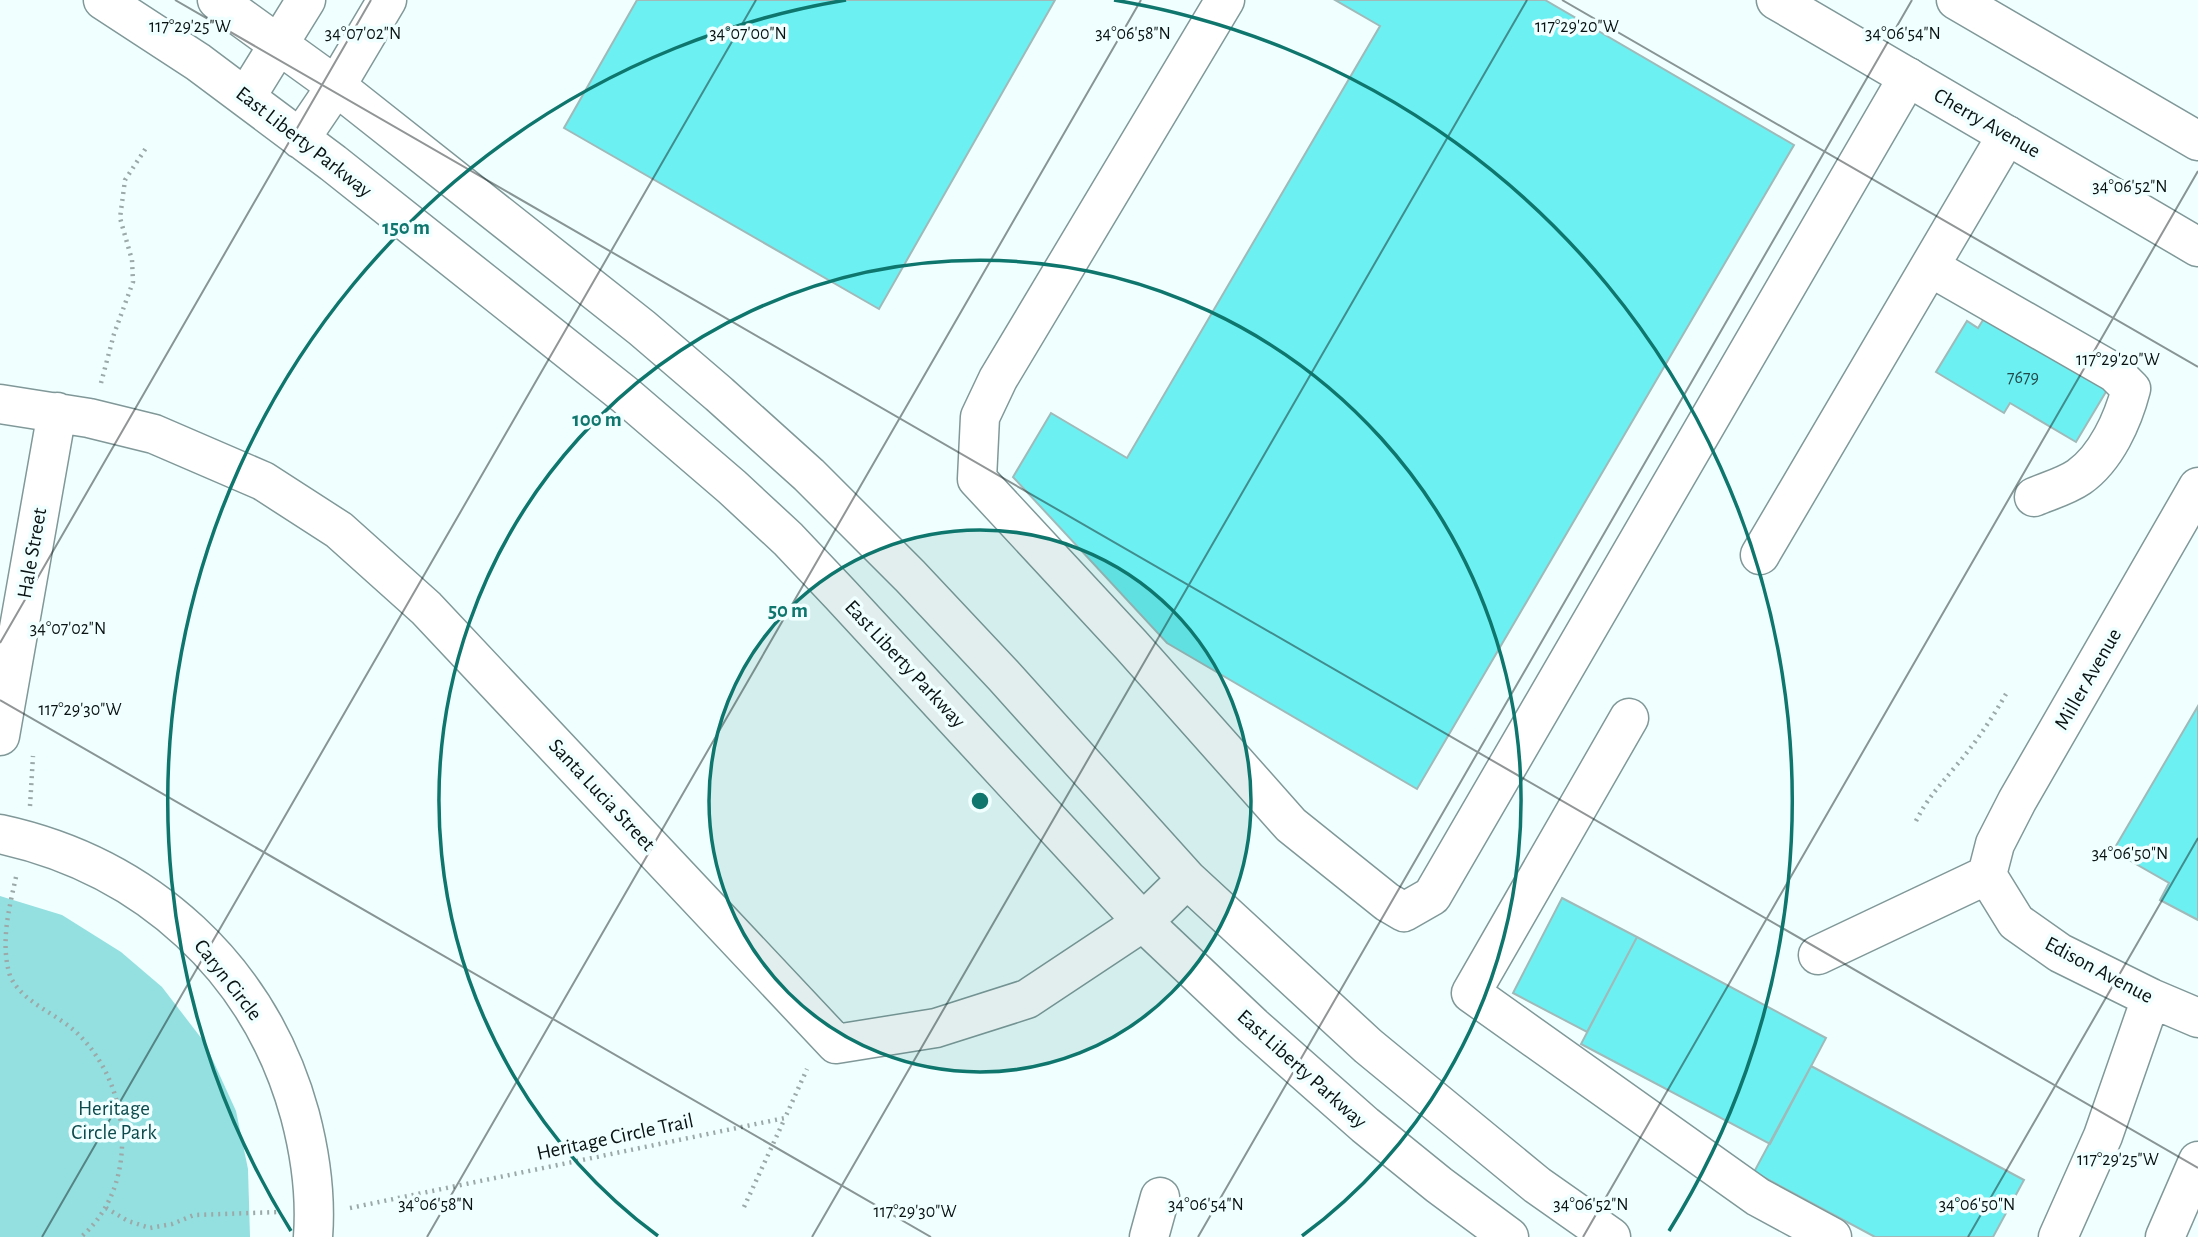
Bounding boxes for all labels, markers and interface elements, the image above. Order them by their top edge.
text: 117°29'25"W [149,18,231,36]
text: 117°29'20"W [1535,18,1619,36]
text: 34°07'02"N [325,25,401,43]
text: 34°07'00"N [709,25,787,43]
text: 34°06'58"N [1095,25,1171,43]
text: 34°06'54"N [1865,25,1941,43]
street label: East Liberty Parkway [232,83,376,201]
street label: Cherry Avenue [1930,84,2044,162]
text: 34°06'52"N [2092,178,2168,196]
text: 150 m [382,217,430,238]
text: 117°29'20"W [2076,351,2160,369]
house number: 7679 [2007,369,2039,387]
text: 100 m [572,409,622,430]
street label: Hale Street [14,506,50,600]
street label: East Liberty Parkway [841,596,969,732]
text: 50 m [768,600,808,621]
text: 34°07'02"N [30,620,106,638]
street label: Miller Avenue [2051,625,2125,733]
text: 117°29'30"W [38,701,122,719]
street label: Santa Lucia Street [545,735,659,855]
centre of rings [968,789,992,813]
text: 34°06'50"N [2092,845,2168,863]
street label: Edison Avenue [2042,933,2156,1007]
street label: Caryn Circle [190,936,266,1024]
street label: East Liberty Parkway [1233,1006,1371,1132]
park label: Heritage Circle Park [71,1098,157,1143]
street label: Heritage Circle Trail [535,1110,695,1164]
text: 117°29'25"W [2077,1151,2159,1169]
text: 34°06'58"N [398,1196,474,1214]
text: 34°06'54"N [1168,1196,1244,1214]
text: 34°06'52"N [1553,1196,1629,1214]
text: 34°06'50"N [1939,1196,2015,1214]
text: 117°29'30"W [873,1203,957,1221]

